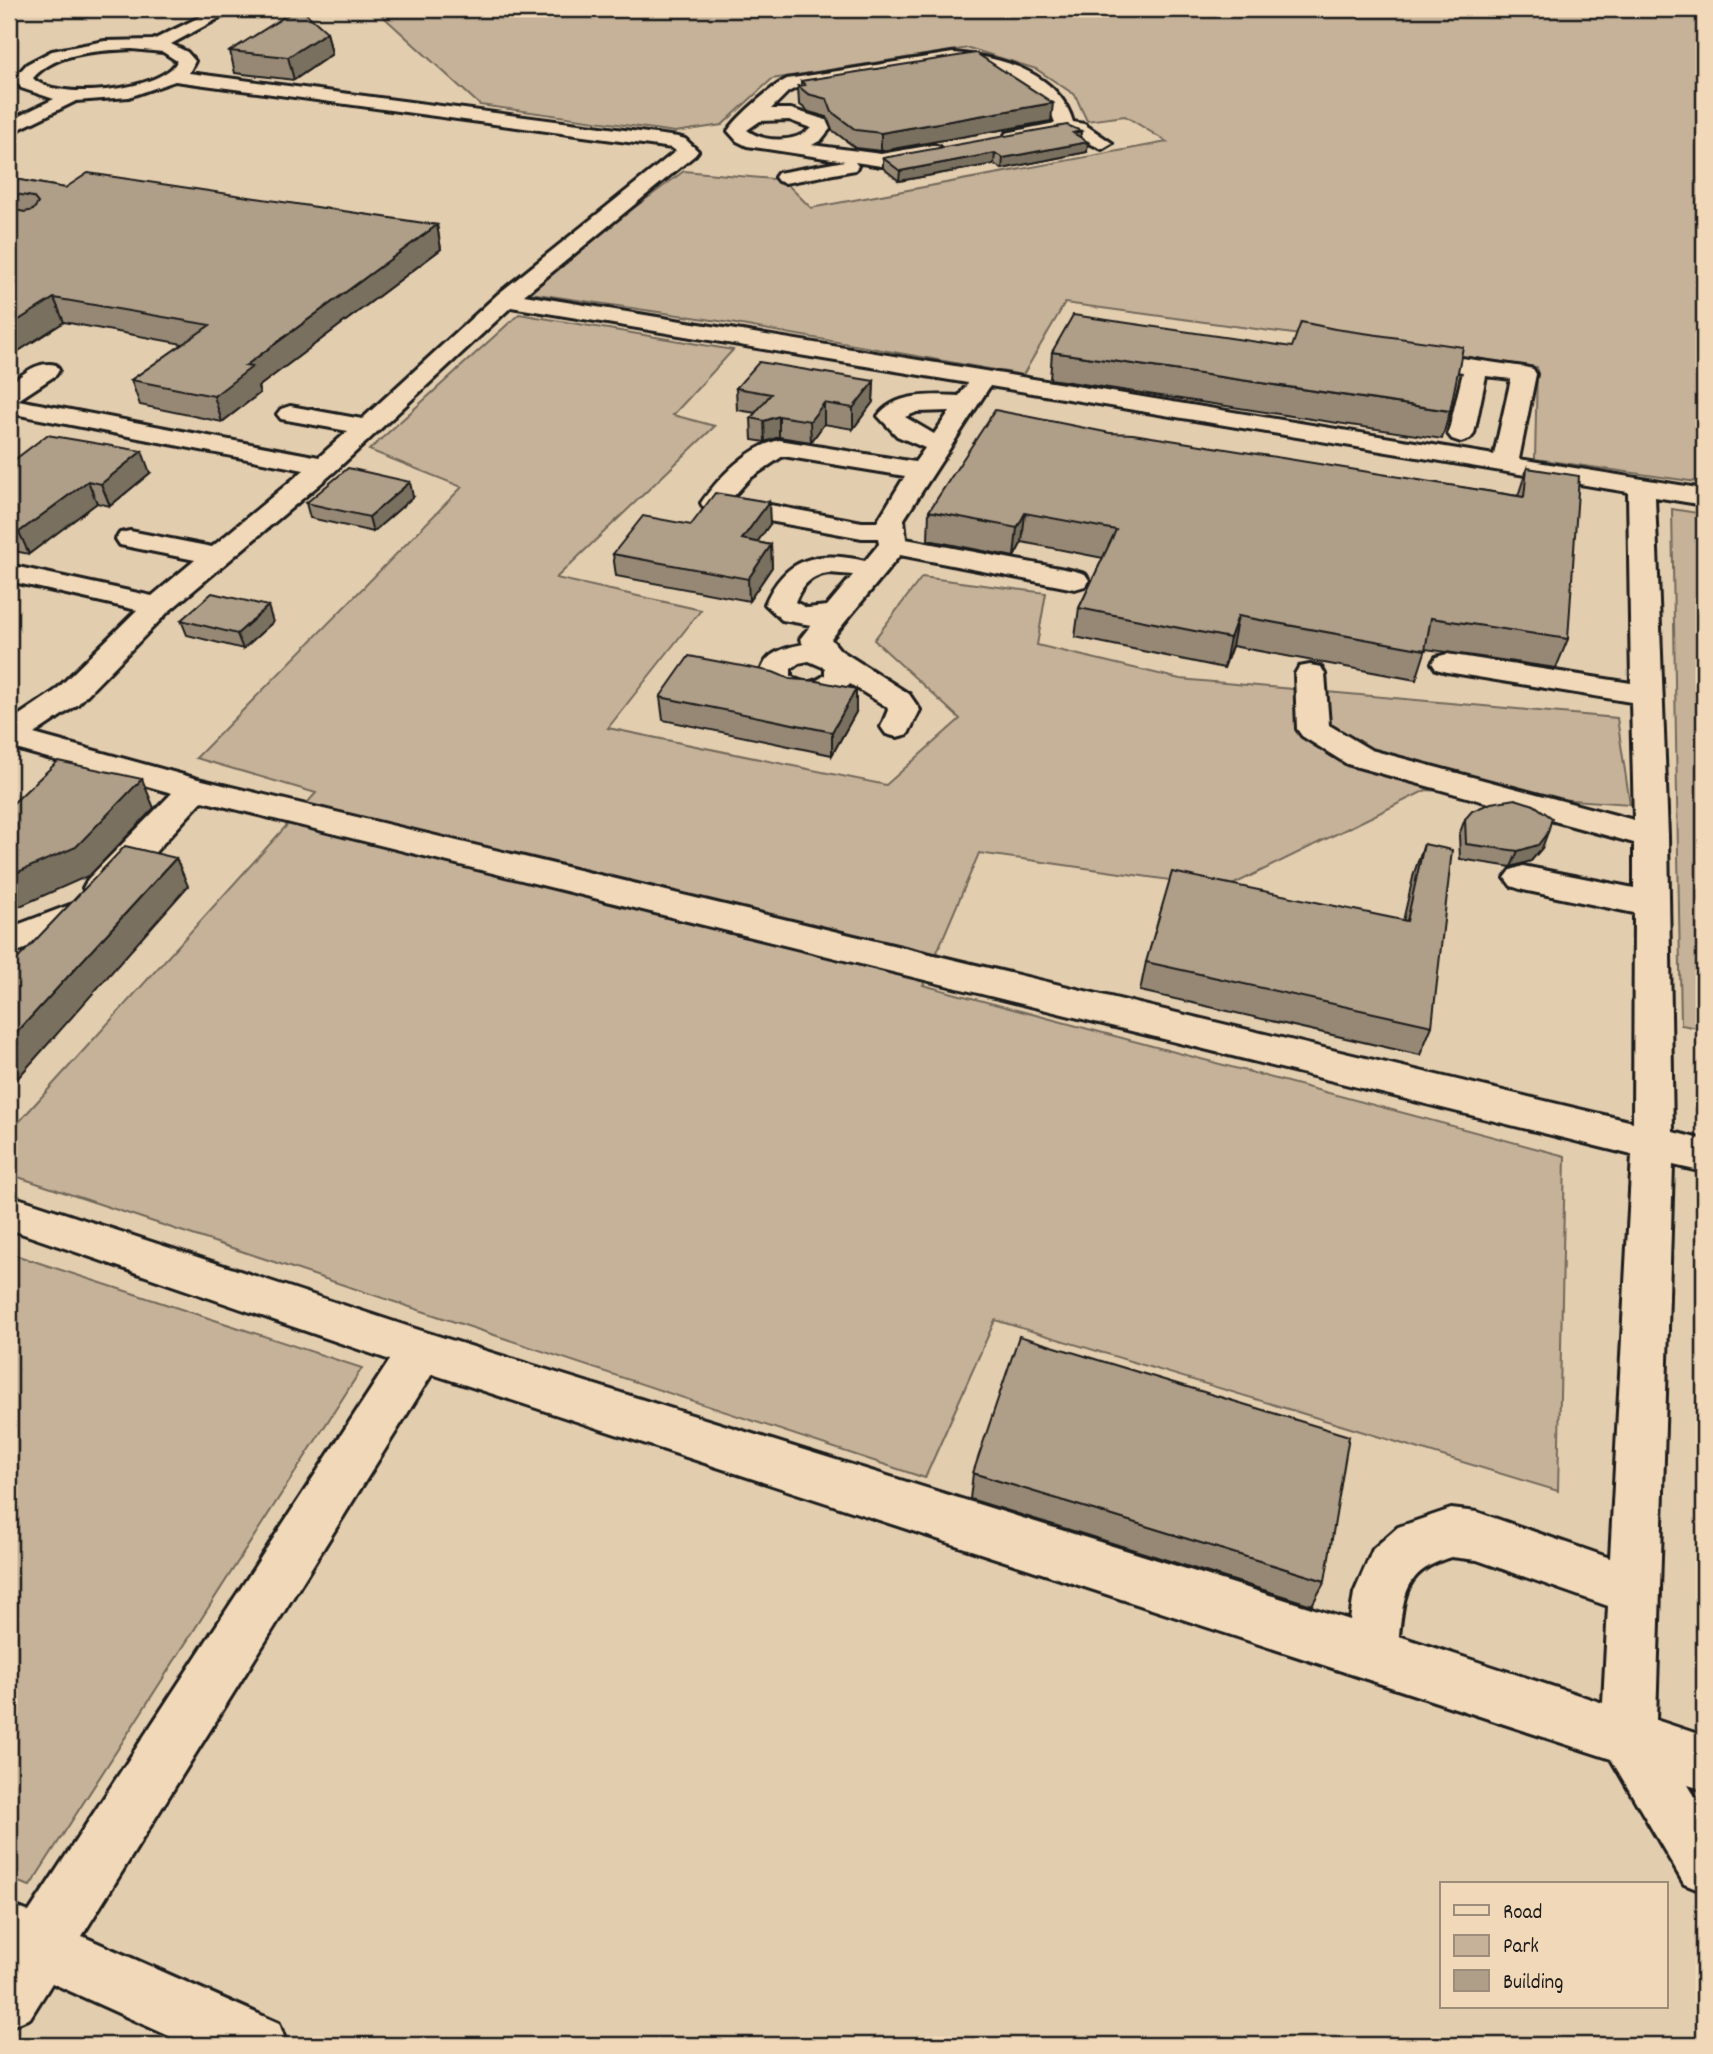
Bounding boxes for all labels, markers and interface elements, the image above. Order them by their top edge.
legend [1440,1882,1668,2008]
text: Road [1503,1899,1542,1929]
text: Park [1503,1933,1539,1963]
text: Building [1503,1969,1563,1999]

